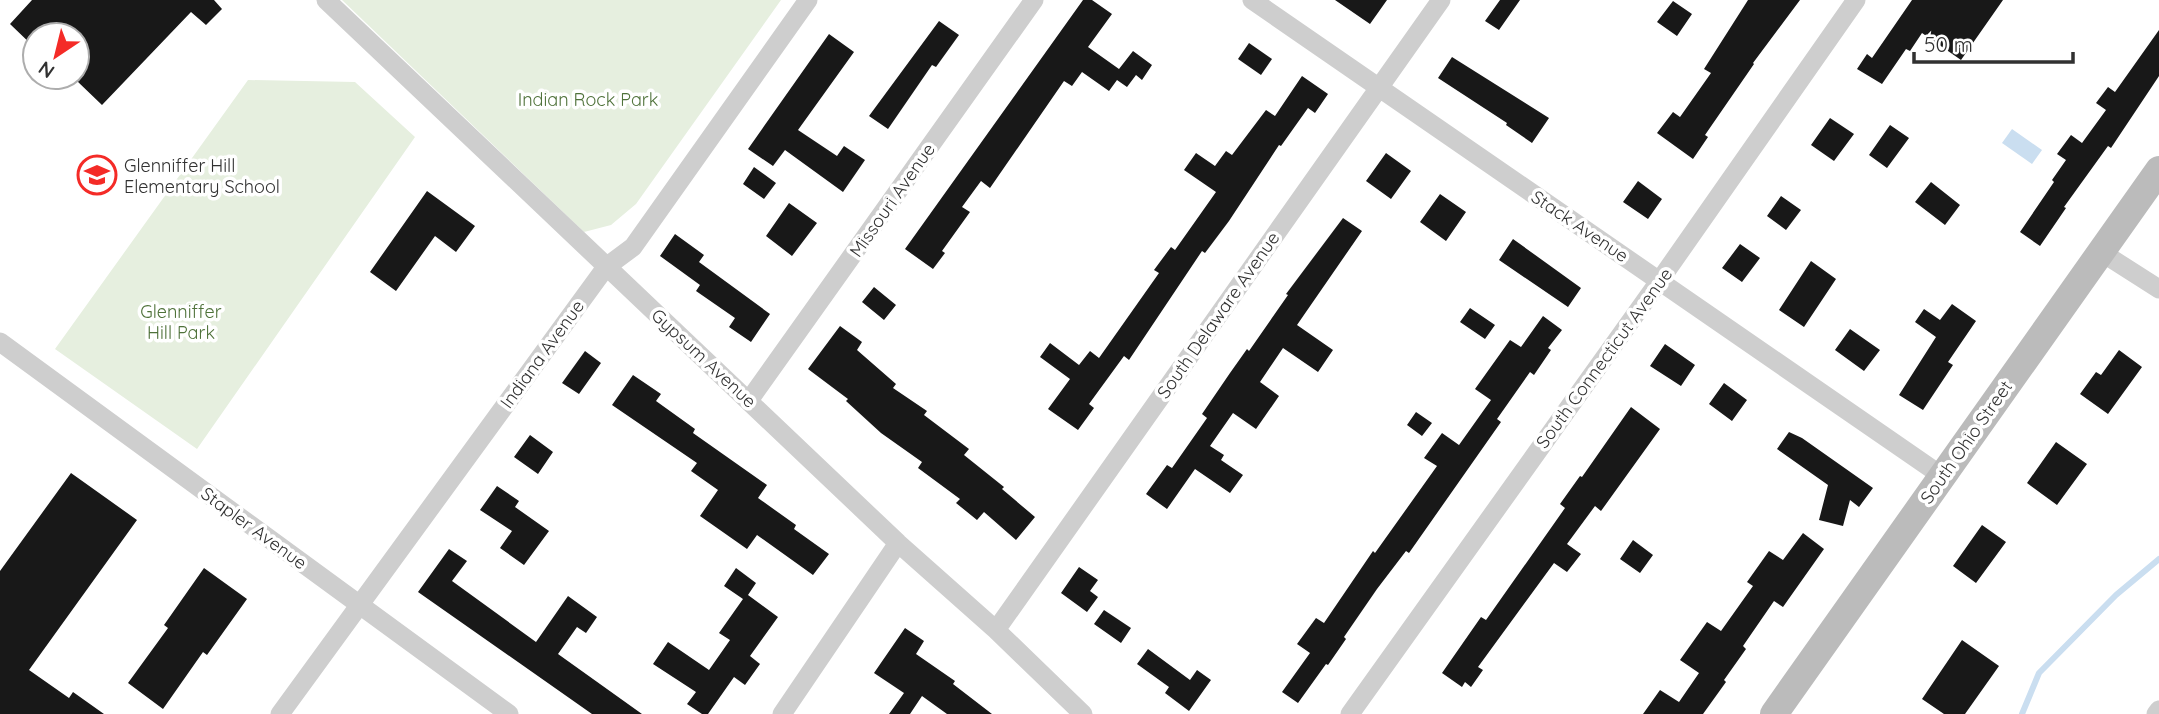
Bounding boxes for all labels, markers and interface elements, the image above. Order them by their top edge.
north arrow [21,21,91,91]
scale bar [1914,21,2073,65]
text: 50 m [1924,31,1973,57]
text: N [34,56,59,84]
park label: Indian Rock Park [518,88,658,111]
street label: Missouri Avenue [844,139,940,261]
school or university icon: Glenniffer Hill Elementary School [76,154,118,196]
place label: Glenniffer Hill Elementary School [124,154,280,198]
street label: Stack Avenue [1527,185,1633,267]
street label: South Delaware Avenue [1152,227,1284,403]
street label: South Connecticut Avenue [1531,263,1677,453]
street label: Indiana Avenue [495,295,589,413]
park label: Glenniffer Hill Park [140,300,222,344]
street label: Gypsum Avenue [647,303,761,413]
street label: South Ohio Street [1915,376,2017,508]
street label: Stapler Avenue [196,482,312,574]

